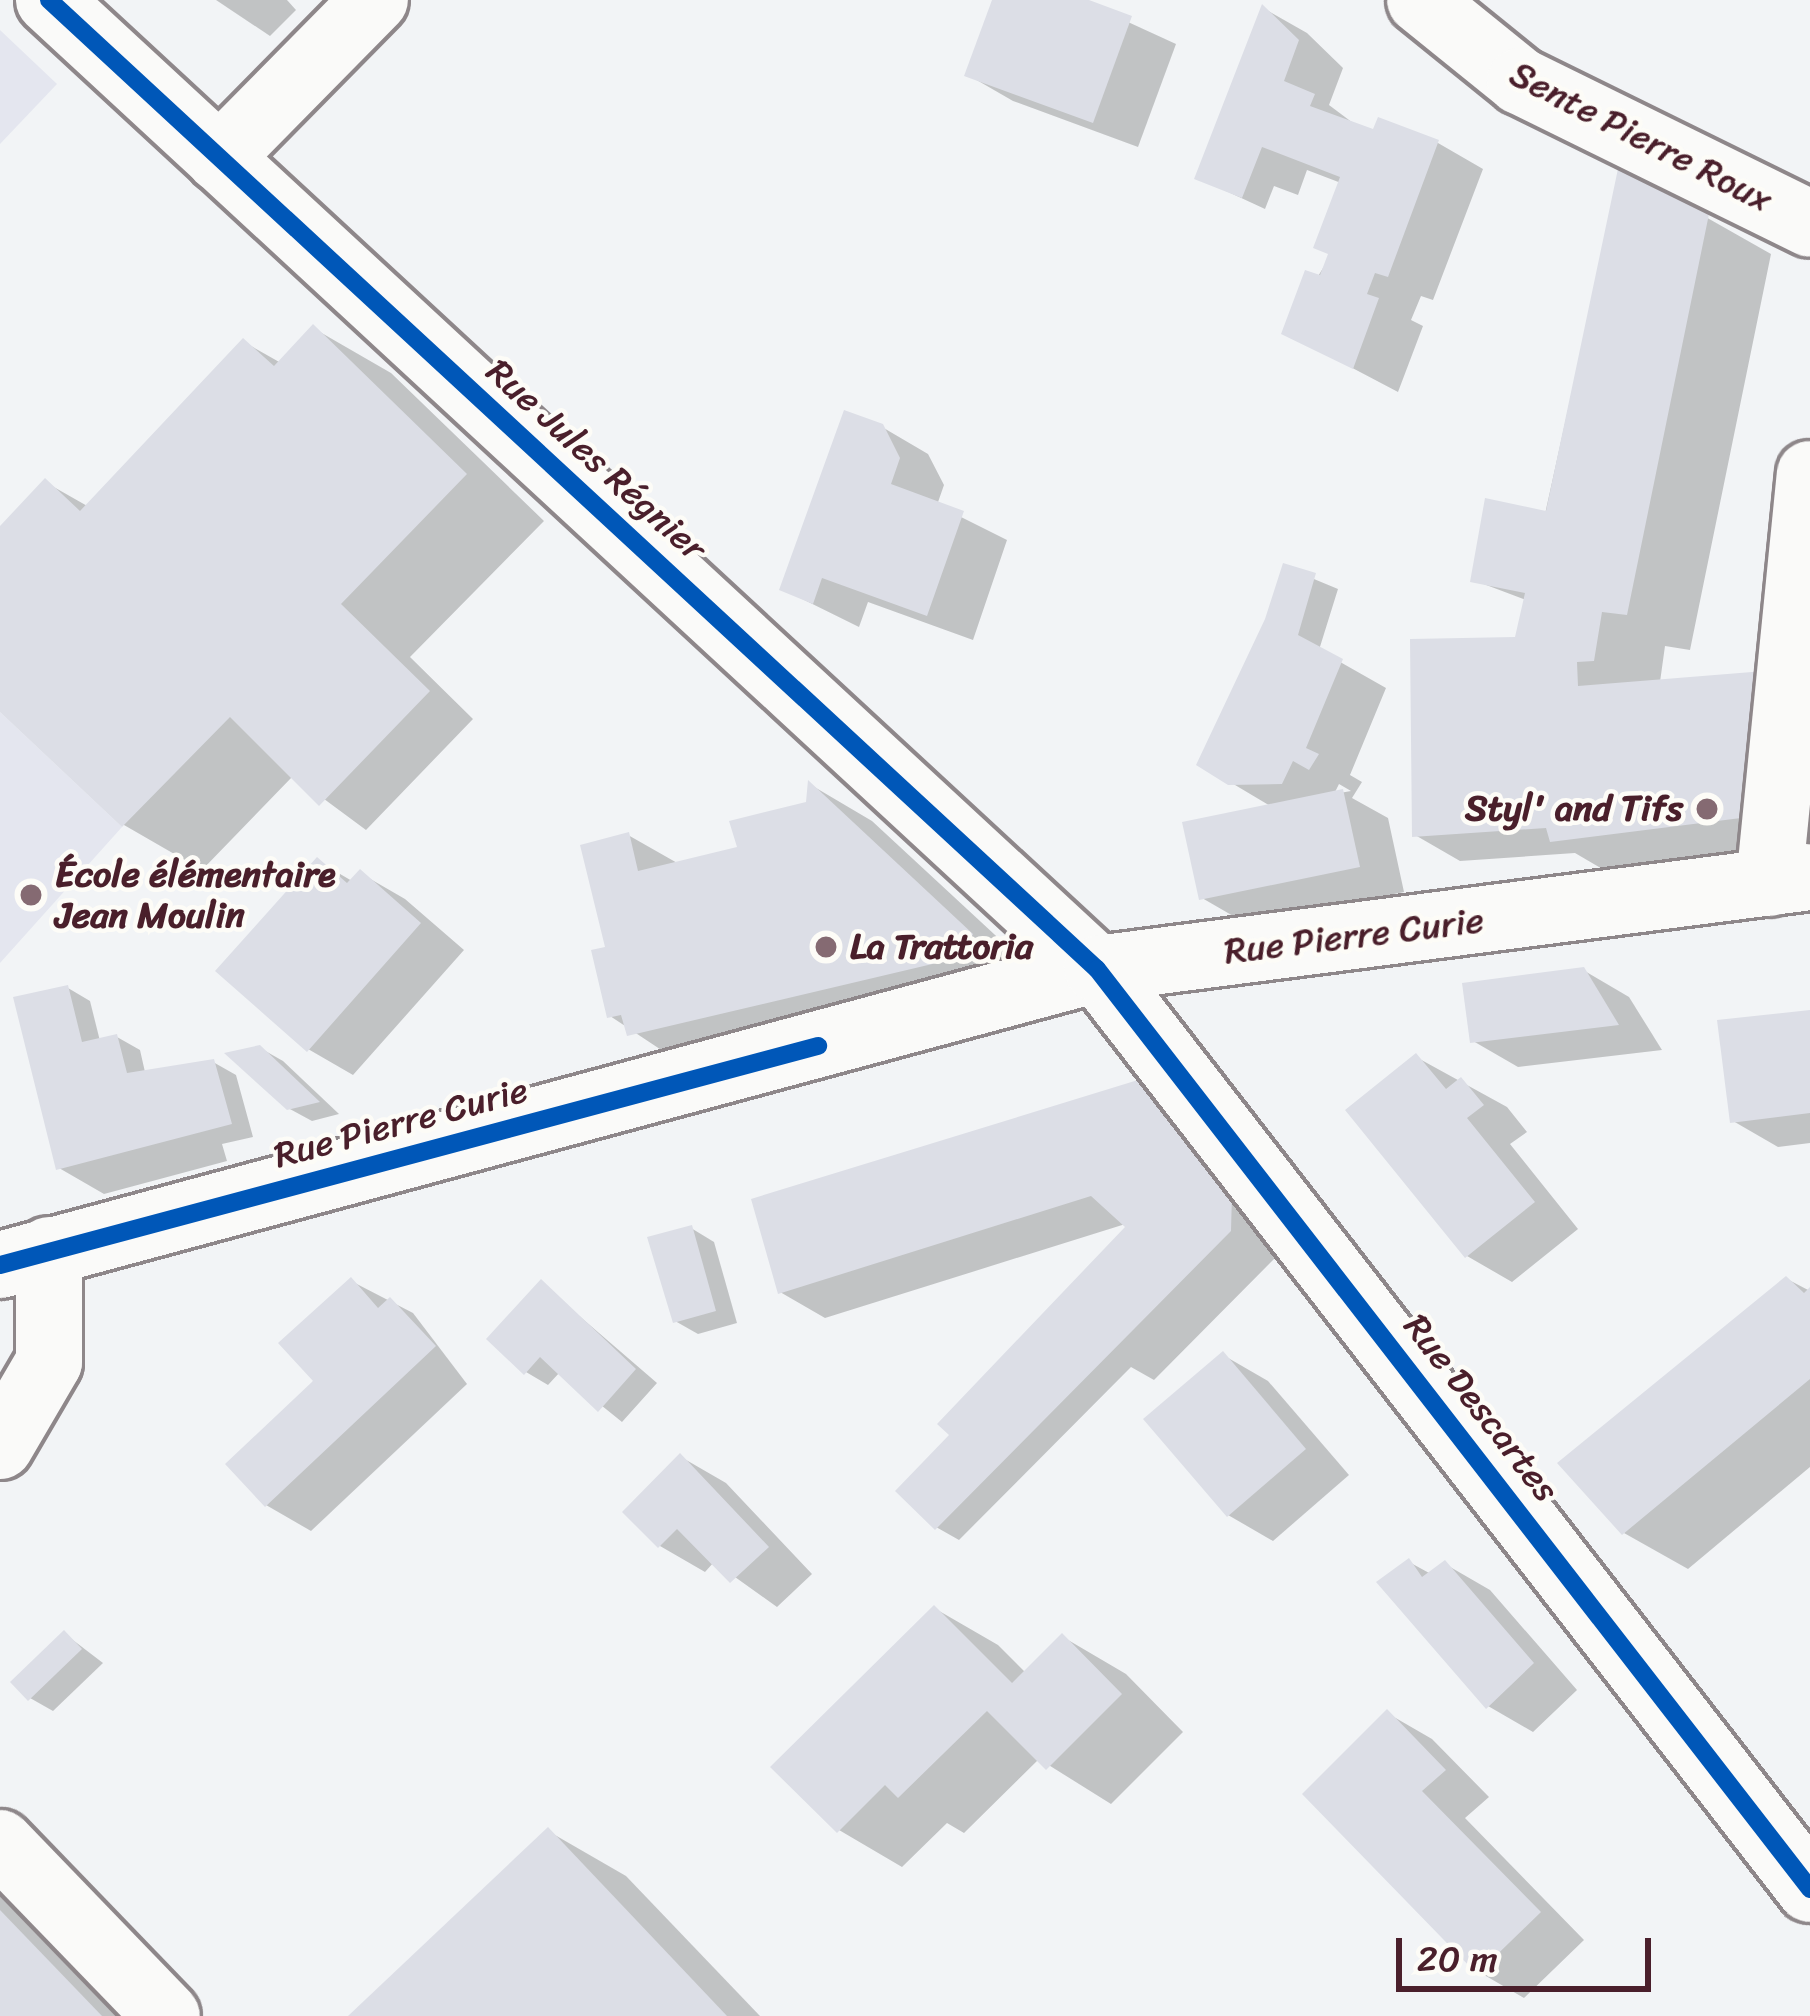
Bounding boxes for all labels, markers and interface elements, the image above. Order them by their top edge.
street label: Sente Pierre Roux [1503,52,1779,222]
street label: Rue Jules Régnier [477,350,715,570]
place label: Styl' and Tifs [1465,787,1683,831]
marker: Styl' and Tifs [1694,796,1720,822]
place label: École élémentaire Jean Moulin [55,852,339,937]
marker: École élémentaire Jean Moulin [18,882,44,908]
street label: Rue Pierre Curie [1223,899,1485,973]
place label: La Trattoria [850,925,1034,969]
marker: La Trattoria [813,934,839,960]
street label: Rue Pierre Curie [270,1069,532,1177]
street label: Rue Descartes [1394,1306,1568,1510]
scale bar [1402,1914,1657,1988]
text: 20 m [1417,1927,1498,1991]

